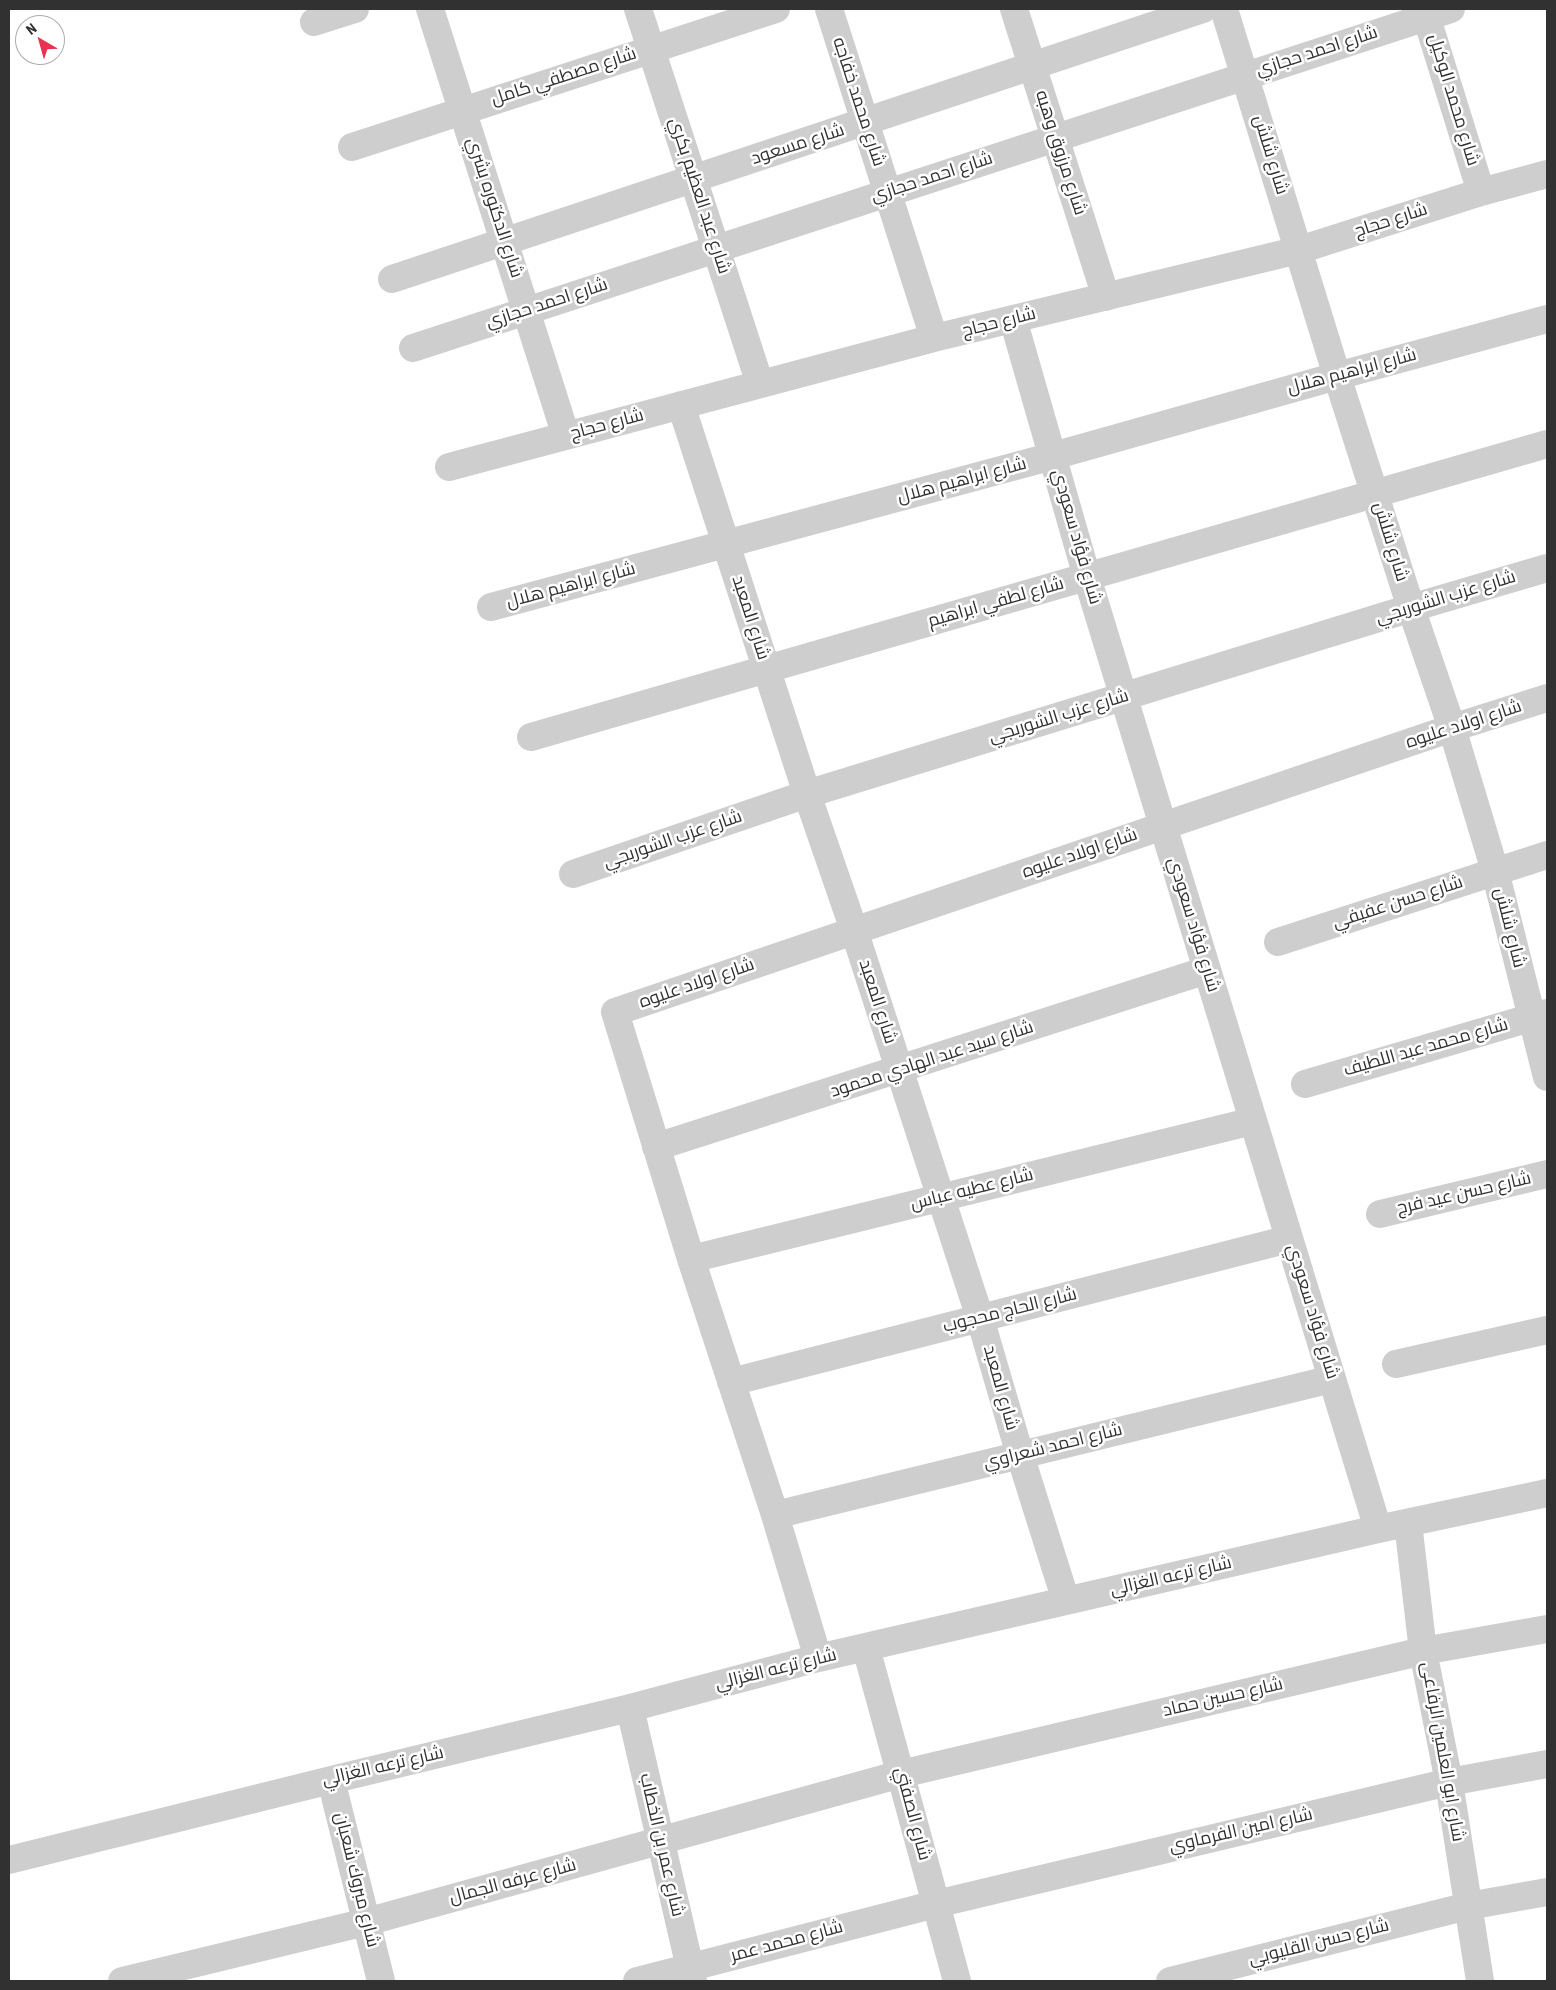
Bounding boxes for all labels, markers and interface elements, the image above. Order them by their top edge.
north arrow [15,15,65,65]
text: N [23,20,40,38]
street label: شارع احمد حجازي [1253,22,1381,82]
street label: شارع محمد الوكيل [1423,32,1483,168]
street label: شارع محمد خفاجه [827,35,889,169]
street label: شارع مصطفي كامل [489,43,639,111]
street label: شارع مرزوق وهبه [1030,88,1090,218]
street label: شارع شلش [1248,113,1292,197]
street label: شارع عبد العظيم بكري [664,115,734,277]
street label: شارع مسعود [749,120,847,170]
street label: شارع الدكتوره بشري [461,135,527,281]
street label: شارع احمد حجازي [868,148,996,208]
street label: شارع حجاج [1352,199,1430,243]
street label: شارع احمد حجازي [483,274,611,334]
street label: شارع حجاج [960,303,1038,343]
street label: شارع ابراهيم هلال [1285,344,1419,400]
street label: شارع حجاج [568,405,646,445]
street label: شارع ابراهيم هلال [895,453,1029,509]
street label: شارع فؤاد سعودي [1046,467,1106,607]
street label: شارع شلش [1368,500,1412,584]
street label: شارع ابراهيم هلال [504,558,638,614]
street label: شارع عزب الشوربجي [1373,566,1519,630]
street label: شارع المعبد [726,573,774,663]
street label: شارع لطفي ابراهيم [926,573,1066,633]
street label: شارع عزب الشوربجي [986,685,1132,749]
street label: شارع اولاد عليوه [1403,696,1525,754]
street label: شارع عزب الشوربجي [601,806,745,874]
street label: شارع اولاد عليوه [1020,824,1140,884]
street label: شارع فؤاد سعودي [1162,855,1224,995]
street label: شارع حسن عفيفي [1330,872,1466,934]
street label: شارع شلش [1489,886,1529,970]
street label: شارع اولاد عليوه [637,954,757,1014]
street label: شارع المعبد [853,957,901,1047]
street label: شارع محمد عبد اللطيف [1341,1014,1511,1082]
street label: شارع سيد عبد الهادي محمود [828,1017,1036,1103]
street label: شارع عطيه عباس [908,1164,1036,1216]
street label: شارع حسن عيد فرج [1395,1168,1533,1220]
street label: شارع فؤاد سعودي [1281,1242,1343,1382]
street label: شارع الحاج محجوب [941,1284,1079,1338]
street label: شارع المعبد [978,1343,1022,1433]
street label: شارع احمد شعراوي [981,1419,1125,1475]
street label: شارع ترعه الغزالي [1108,1553,1234,1601]
street label: شارع ترعه الغزالي [713,1644,839,1696]
street label: شارع ابو العلمين الرفاعى [1416,1660,1468,1844]
street label: شارع حسين حماد [1161,1674,1285,1722]
street label: شارع ترعه الغزالي [320,1743,446,1791]
street label: شارع الصفتي [889,1765,935,1863]
street label: شارع عمر بن الخطاب [634,1771,688,1919]
street label: شارع امين الفرماوي [1167,1804,1315,1858]
street label: شارع مبروك شعبان [329,1810,383,1950]
street label: شارع عرفه الجمال [447,1855,579,1909]
street label: شارع حسن القليوبي [1246,1915,1392,1971]
street label: شارع محمد عمر [728,1917,846,1967]

